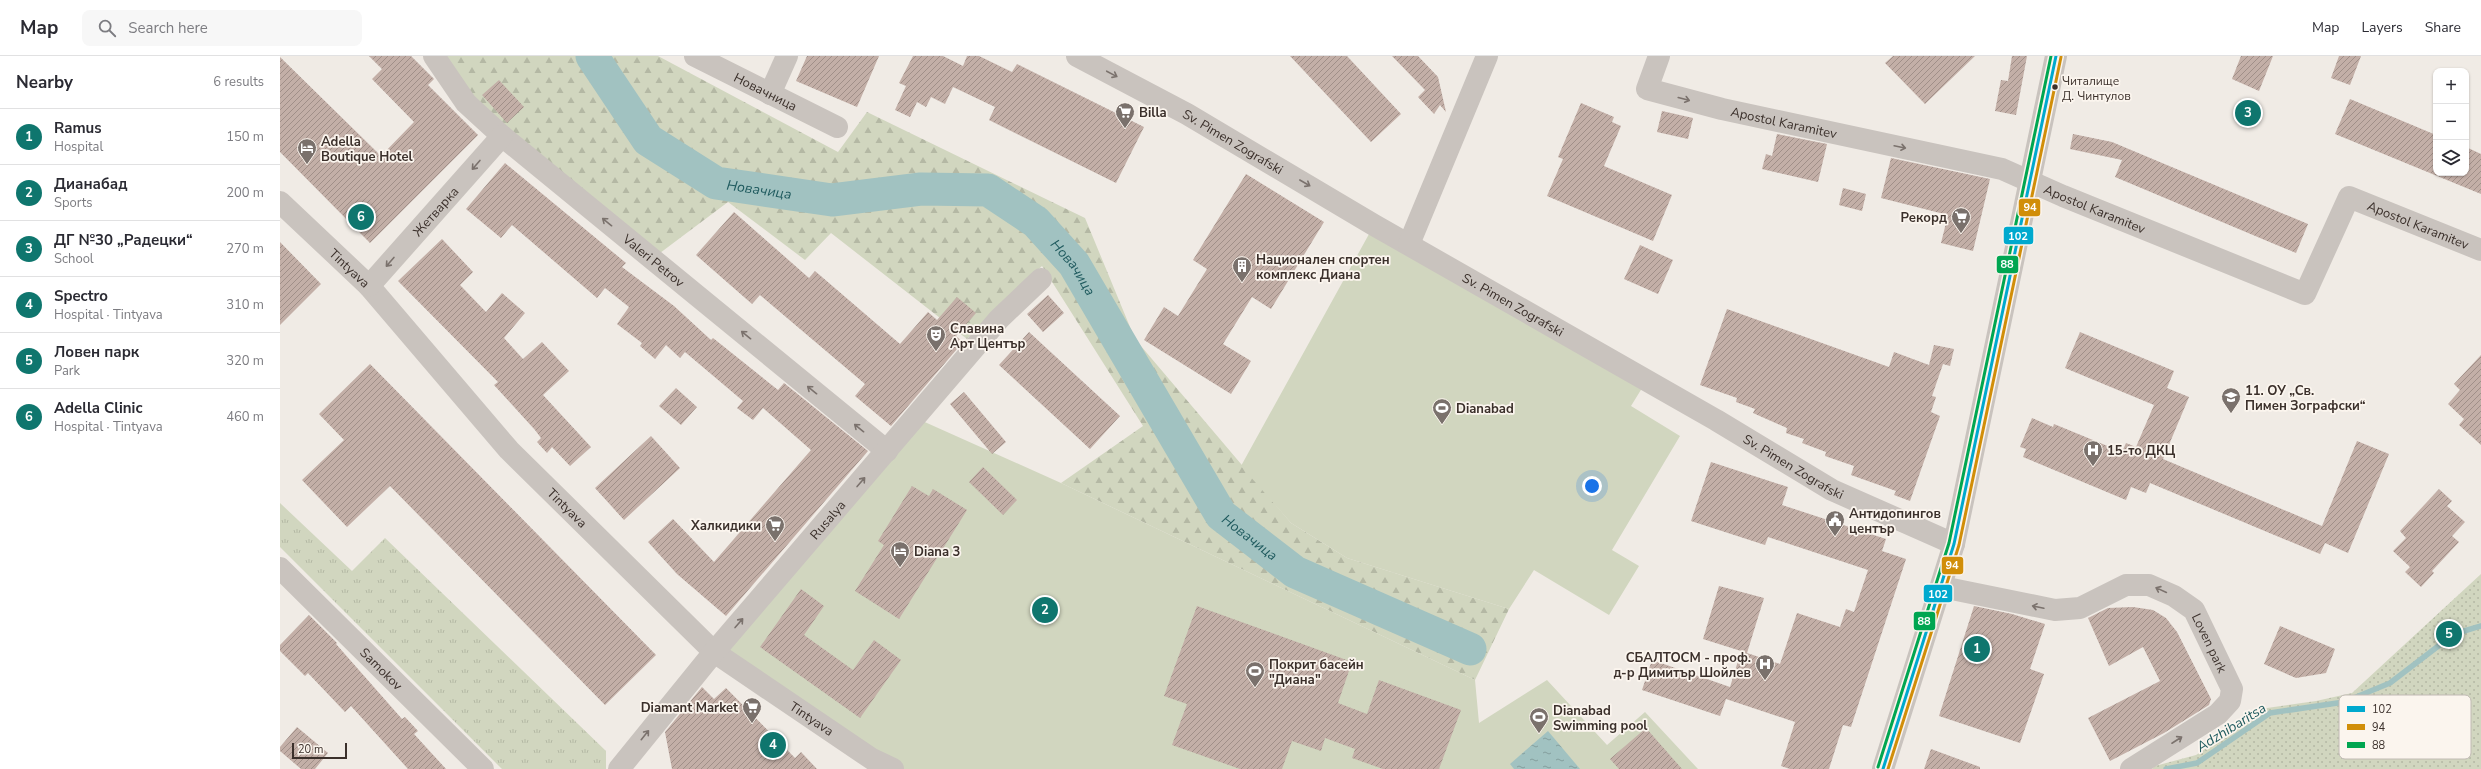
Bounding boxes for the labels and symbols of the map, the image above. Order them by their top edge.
street label: Новачница [730,69,800,116]
one-way arrow [1105,71,1117,78]
place label: Читалище Д. Чинтулов [2062,73,2131,104]
marker: Читалище Д. Чинтулов [2050,82,2060,92]
one-way arrow [1678,96,1691,103]
pin: 3 [2235,98,2261,128]
supermarket icon: Billa [1114,101,1136,129]
street label: Apostol Karamitev [1729,103,1839,143]
place label: Billa [1139,104,1167,122]
street label: Sv. Pimen Zografski [1179,105,1286,179]
place label: Adella Boutique Hotel [321,133,414,166]
hotel icon: Adella Boutique Hotel [296,137,318,165]
one-way arrow [1893,144,1906,152]
one-way arrow [471,160,480,170]
water label: Новачица [725,176,793,204]
one-way arrow [1299,180,1311,188]
street label: Apostol Karamitev [2041,181,2148,239]
street label: Жетварка [409,183,463,241]
street label: Apostol Karamitev [2364,197,2472,254]
line badge: 94 [2018,198,2041,217]
text: 94 [2023,200,2037,215]
pin: 6 [348,202,374,232]
supermarket icon: Рекорд [1950,206,1972,234]
place label: Рекорд [1901,209,1947,227]
one-way arrow [602,218,613,226]
line badge: 102 [2003,226,2034,245]
text: 102 [2008,229,2028,244]
street label: Valeri Petrov [618,230,688,292]
water label: Новачица [1046,235,1100,299]
street label: Tintyava [325,245,373,292]
place label: Национален спортен комплекс Диана [1256,251,1390,284]
building icon: Национален спортен комплекс Диана [1231,255,1253,283]
line badge: 88 [1996,255,2019,274]
one-way arrow [385,257,394,268]
text: 88 [2000,257,2014,272]
street label: Sv. Pimen Zografski [1459,269,1567,341]
place label: Славина Арт Център [950,320,1026,353]
theatre icon: Славина Арт Център [925,324,947,352]
one-way arrow [740,331,751,340]
place label: 11. ОУ „Св. Пимен Зографски“ [2245,382,2366,415]
one-way arrow [807,385,818,394]
school or university icon: 11. ОУ „Св. Пимен Зографски“ [2220,386,2242,414]
sports icon: Dianabad [1431,397,1453,425]
place label: Dianabad [1456,400,1514,418]
one-way arrow [853,423,864,432]
street label: Sv. Pimen Zografski [1739,430,1846,504]
hospital icon: 15-то ДКЦ [2082,439,2104,467]
place label: 15-то ДКЦ [2107,442,2176,460]
one-way arrow [856,476,865,487]
your location [1582,476,1602,496]
street label: Tintyava [543,484,591,532]
street label: Rusalya [806,497,850,544]
place label: Антидопингов център [1849,505,1941,538]
public building icon: Антидопингов център [1824,509,1846,537]
water label: Новачица [1218,510,1281,565]
supermarket icon: Халкидики [764,514,786,542]
place label: Халкидики [690,517,761,535]
hotel icon: Diana 3 [889,540,911,568]
place label: Diana 3 [914,543,961,561]
line badge: 94 [1941,556,1964,575]
text: 94 [1945,558,1959,573]
line badge: 102 [1923,584,1953,603]
one-way arrow [2155,586,2167,593]
text: 102 [1928,587,1948,602]
pin: 2 [1032,595,1058,625]
one-way arrow [2032,602,2045,610]
line badge: 88 [1913,611,1936,631]
street label: Loven park [2187,611,2231,676]
text: 88 [1917,614,1931,629]
one-way arrow [735,617,744,628]
pin: 5 [2436,619,2462,649]
pin: 1 [1964,634,1990,664]
street label: Samokov [356,644,406,695]
place label: СБАЛТОСМ - проф. д-р Димитър Шойлев [1613,649,1751,682]
hospital icon: СБАЛТОСМ - проф. д-р Димитър Шойлев [1754,653,1776,681]
place label: Покрит басейн "Диана" [1269,656,1364,689]
sports icon: Покрит басейн "Диана" [1244,660,1266,688]
legend [2339,695,2471,759]
supermarket icon: Diamant Market [741,696,763,724]
street label: Tintyava [786,698,837,741]
water label: Adzhibaritsa [2192,698,2270,757]
place label: Diamant Market [641,699,739,717]
place label: Dianabad Swimming pool [1553,702,1648,735]
text: 102 [2372,702,2392,717]
sports icon: Dianabad Swimming pool [1528,706,1550,734]
text: 94 [2372,720,2386,735]
one-way arrow [641,730,650,741]
pin: 4 [760,730,786,760]
one-way arrow [2171,736,2182,744]
text: 88 [2372,738,2386,753]
scale bar [292,741,347,760]

